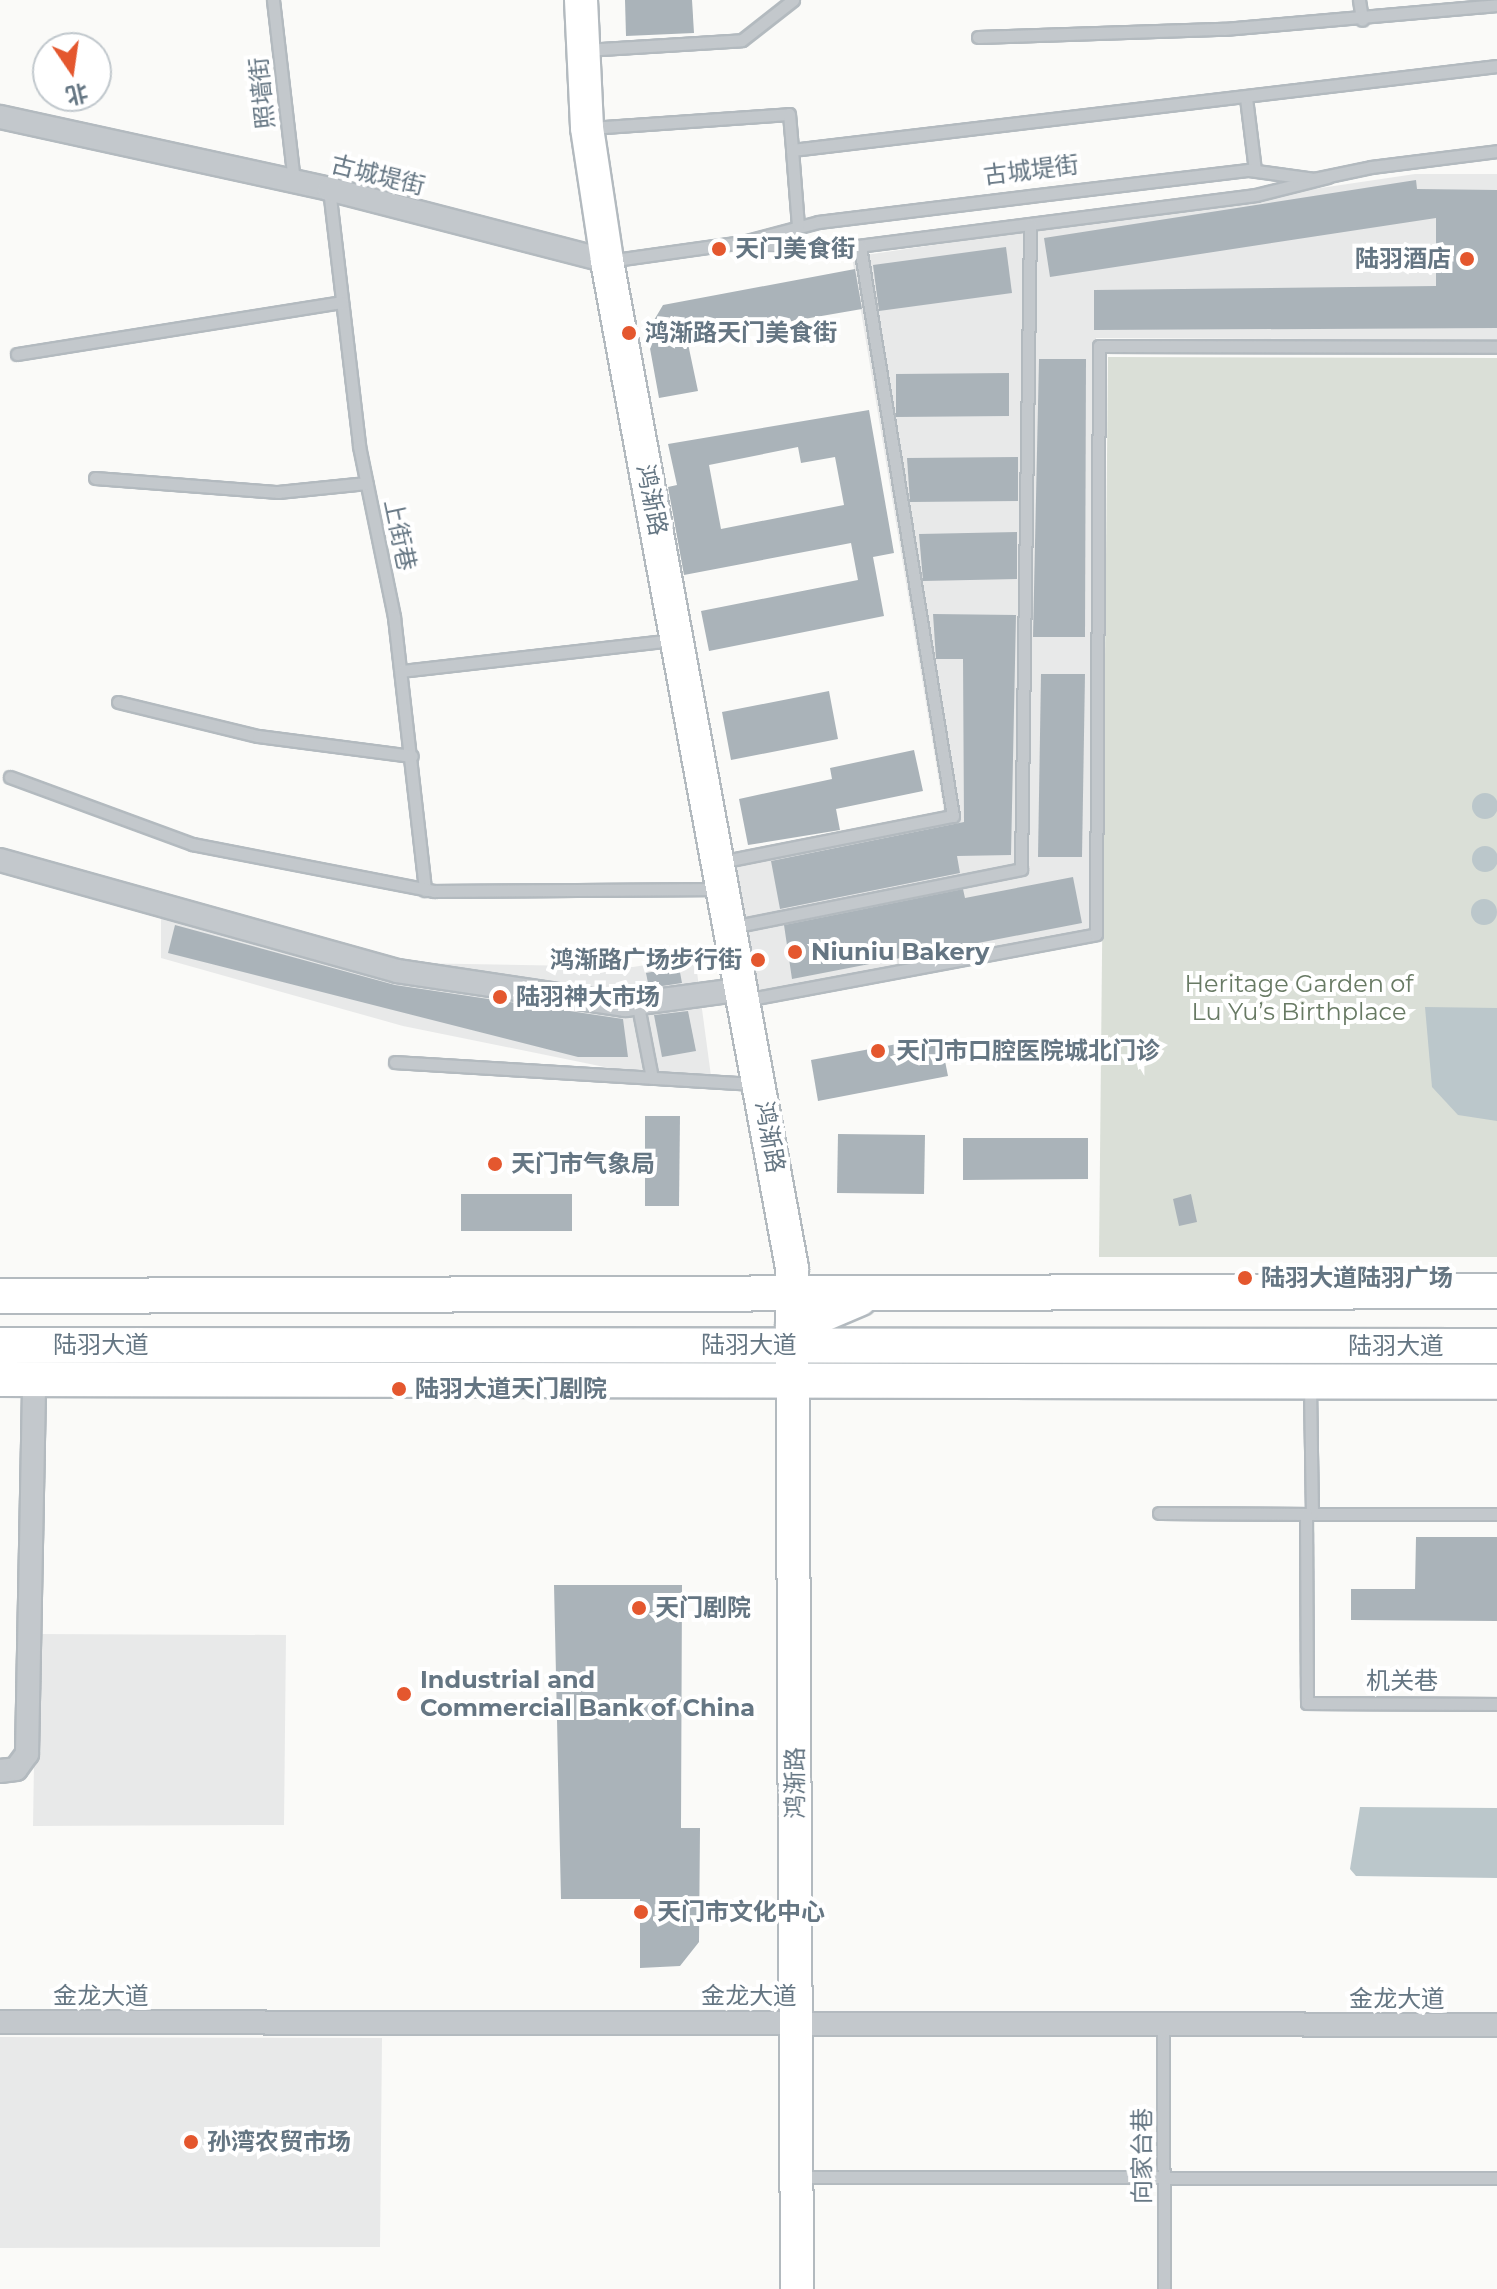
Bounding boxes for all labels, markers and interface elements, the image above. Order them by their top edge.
north arrow [32,32,112,112]
street label: 照墙街 [244,56,280,130]
text: 北 [63,78,91,110]
street label: 古城堤街 [328,149,428,201]
street label: 古城堤街 [982,150,1080,190]
place label: 天门美食街 [735,235,855,263]
marker: 天门美食街 [710,240,728,258]
place label: 陆羽酒店 [1355,245,1451,273]
marker: 陆羽酒店 [1458,250,1476,268]
place label: 鸿渐路天门美食街 [645,319,837,347]
marker: 鸿渐路天门美食街 [620,324,638,342]
street label: 鸿渐路 [631,462,673,538]
street label: 上街巷 [378,497,422,573]
place label: Niuniu Bakery [811,938,989,966]
marker: Niuniu Bakery [786,943,804,961]
place label: 鸿渐路广场步行街 [550,946,742,974]
marker: 鸿渐路广场步行街 [749,951,767,969]
park label: Heritage Garden of Lu Yu’s Birthplace [1185,970,1413,1026]
place label: 陆羽神大市场 [516,983,660,1011]
marker: 陆羽神大市场 [491,988,509,1006]
place label: 天门市口腔医院城北门诊 [896,1037,1160,1065]
marker: 天门市口腔医院城北门诊 [867,1040,889,1062]
street label: 鸿渐路 [750,1099,790,1175]
place label: 天门市气象局 [511,1150,655,1178]
marker: 天门市气象局 [486,1155,504,1173]
place label: 陆羽大道陆羽广场 [1261,1264,1453,1292]
marker: 陆羽大道陆羽广场 [1236,1269,1254,1287]
street label: 陆羽大道 [53,1331,149,1359]
street label: 陆羽大道 [701,1331,797,1359]
street label: 陆羽大道 [1348,1332,1444,1360]
place label: 陆羽大道天门剧院 [415,1375,607,1403]
marker: 陆羽大道天门剧院 [390,1380,408,1398]
place label: 天门剧院 [655,1594,751,1622]
marker: 天门剧院 [630,1599,648,1617]
place label: Industrial and Commercial Bank of China [420,1666,755,1722]
street label: 机关巷 [1366,1667,1438,1695]
marker: Industrial and Commercial Bank of China [395,1685,413,1703]
street label: 鸿渐路 [781,1747,809,1819]
place label: 天门市文化中心 [657,1898,825,1926]
marker: 天门市文化中心 [632,1903,650,1921]
street label: 金龙大道 [53,1982,149,2010]
street label: 金龙大道 [701,1982,797,2010]
street label: 金龙大道 [1349,1985,1445,2013]
street label: 向家台巷 [1128,2108,1156,2204]
place label: 孙湾农贸市场 [207,2128,351,2156]
marker: 孙湾农贸市场 [182,2133,200,2151]

